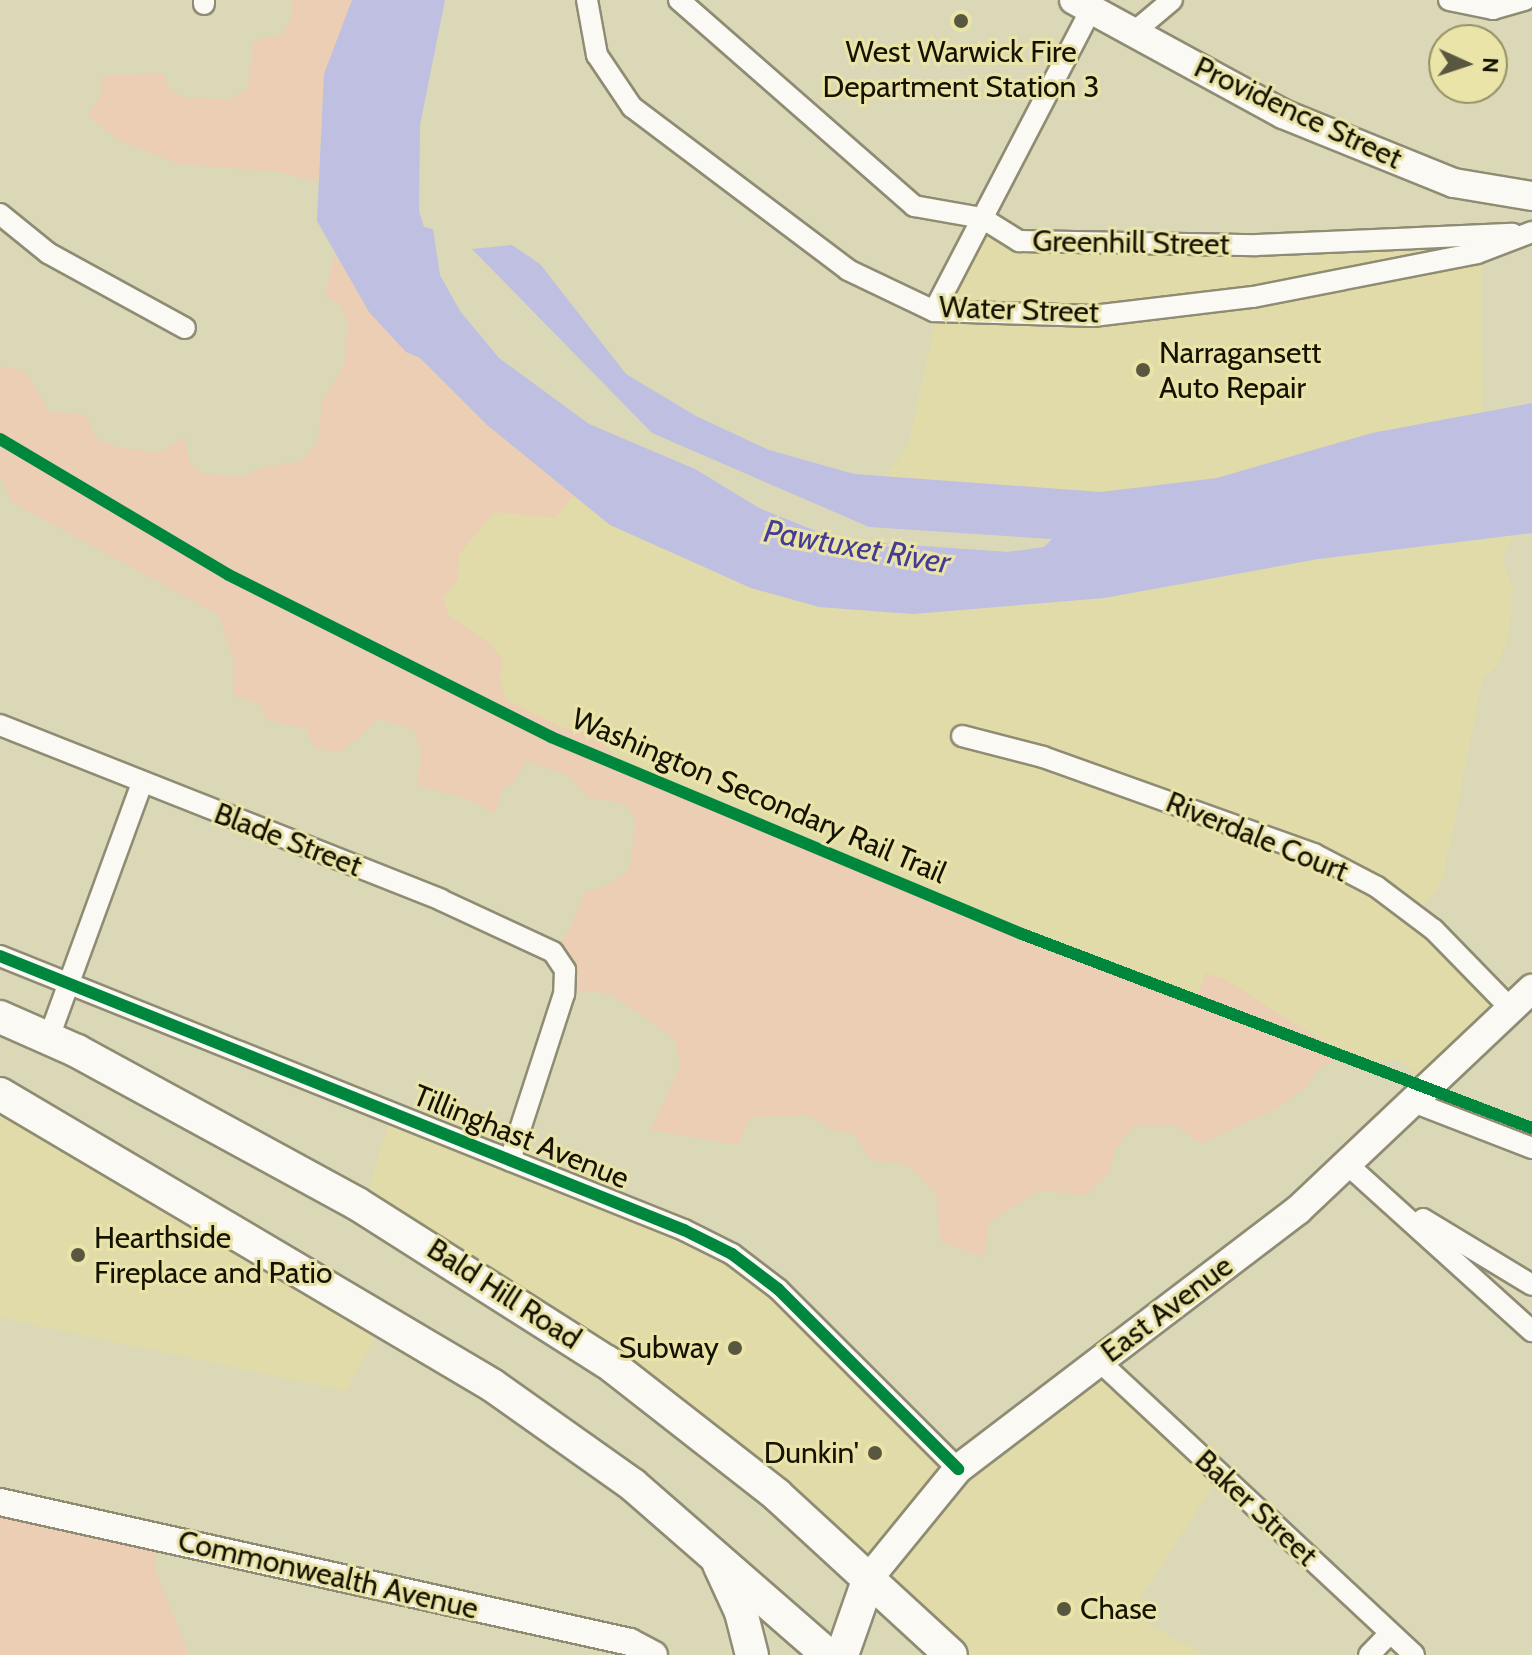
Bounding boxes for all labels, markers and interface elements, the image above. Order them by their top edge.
marker: West Warwick Fire Department Station 3 [952,12,970,30]
north arrow [1428,24,1508,104]
place label: West Warwick Fire Department Station 3 [823,34,1099,104]
street label: Providence Street [1189,49,1407,177]
text: N [1477,57,1504,74]
street label: Greenhill Street [1032,223,1230,263]
street label: Water Street [938,289,1100,331]
place label: Narragansett Auto Repair [1159,335,1321,406]
marker: Narragansett Auto Repair [1134,361,1152,379]
water label: Pawtuxet River [761,512,953,582]
street label: Washington Secondary Rail Trail [566,701,952,891]
street label: Riverdale Court [1161,784,1353,890]
street label: Blade Street [209,795,367,885]
street label: Tillinghast Avenue [408,1077,634,1197]
place label: Hearthside Fireplace and Patio [94,1220,332,1290]
street label: Bald Hill Road [420,1231,588,1357]
marker: Hearthside Fireplace and Patio [69,1246,87,1264]
street label: East Avenue [1094,1248,1240,1370]
place label: Subway [619,1330,719,1366]
marker: Subway [726,1339,744,1357]
place label: Dunkin' [764,1435,859,1471]
street label: Baker Street [1187,1442,1325,1574]
marker: Dunkin' [866,1444,884,1462]
street label: Commonwealth Avenue [175,1523,481,1627]
place label: Chase [1080,1591,1157,1627]
marker: Chase [1055,1600,1073,1618]

